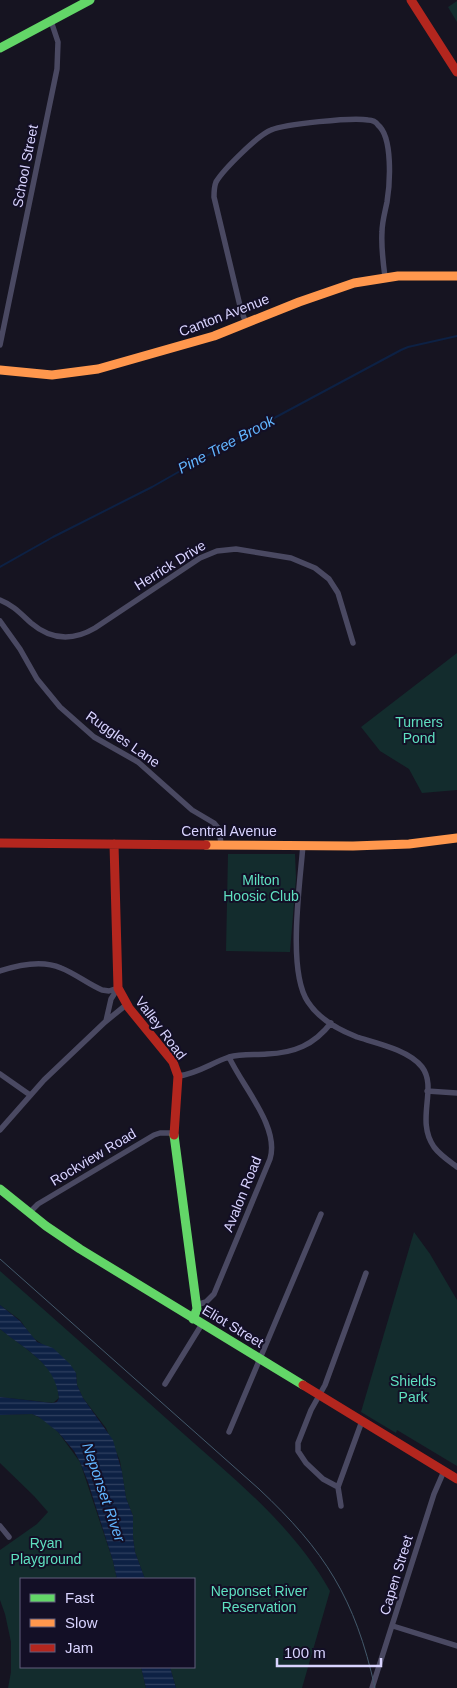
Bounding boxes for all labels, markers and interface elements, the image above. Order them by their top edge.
street label: School Street [9,123,41,209]
street label: Canton Avenue [177,290,272,340]
water label: Pine Tree Brook [175,411,279,477]
street label: Herrick Drive [131,537,209,593]
street label: Ruggles Lane [83,708,163,770]
park label: Turners Pond [395,714,443,746]
street label: Central Avenue [181,823,277,839]
park label: Milton Hoosic Club [223,872,299,904]
street label: Valley Road [132,993,190,1063]
street label: Rockview Road [47,1125,139,1189]
street label: Avalon Road [220,1154,264,1234]
street label: Eliot Street [200,1302,267,1351]
park label: Shields Park [390,1373,436,1405]
water label: Neponset River [79,1440,129,1545]
street label: Capen Street [376,1533,416,1617]
park label: Ryan Playground [11,1535,81,1567]
legend [20,1578,195,1668]
park label: Neponset River Reservation [211,1583,308,1615]
text: Fast [65,1589,95,1606]
text: Slow [65,1614,98,1631]
scale bar [277,1636,381,1668]
text: Jam [65,1639,93,1656]
text: 100 m [284,1644,326,1661]

